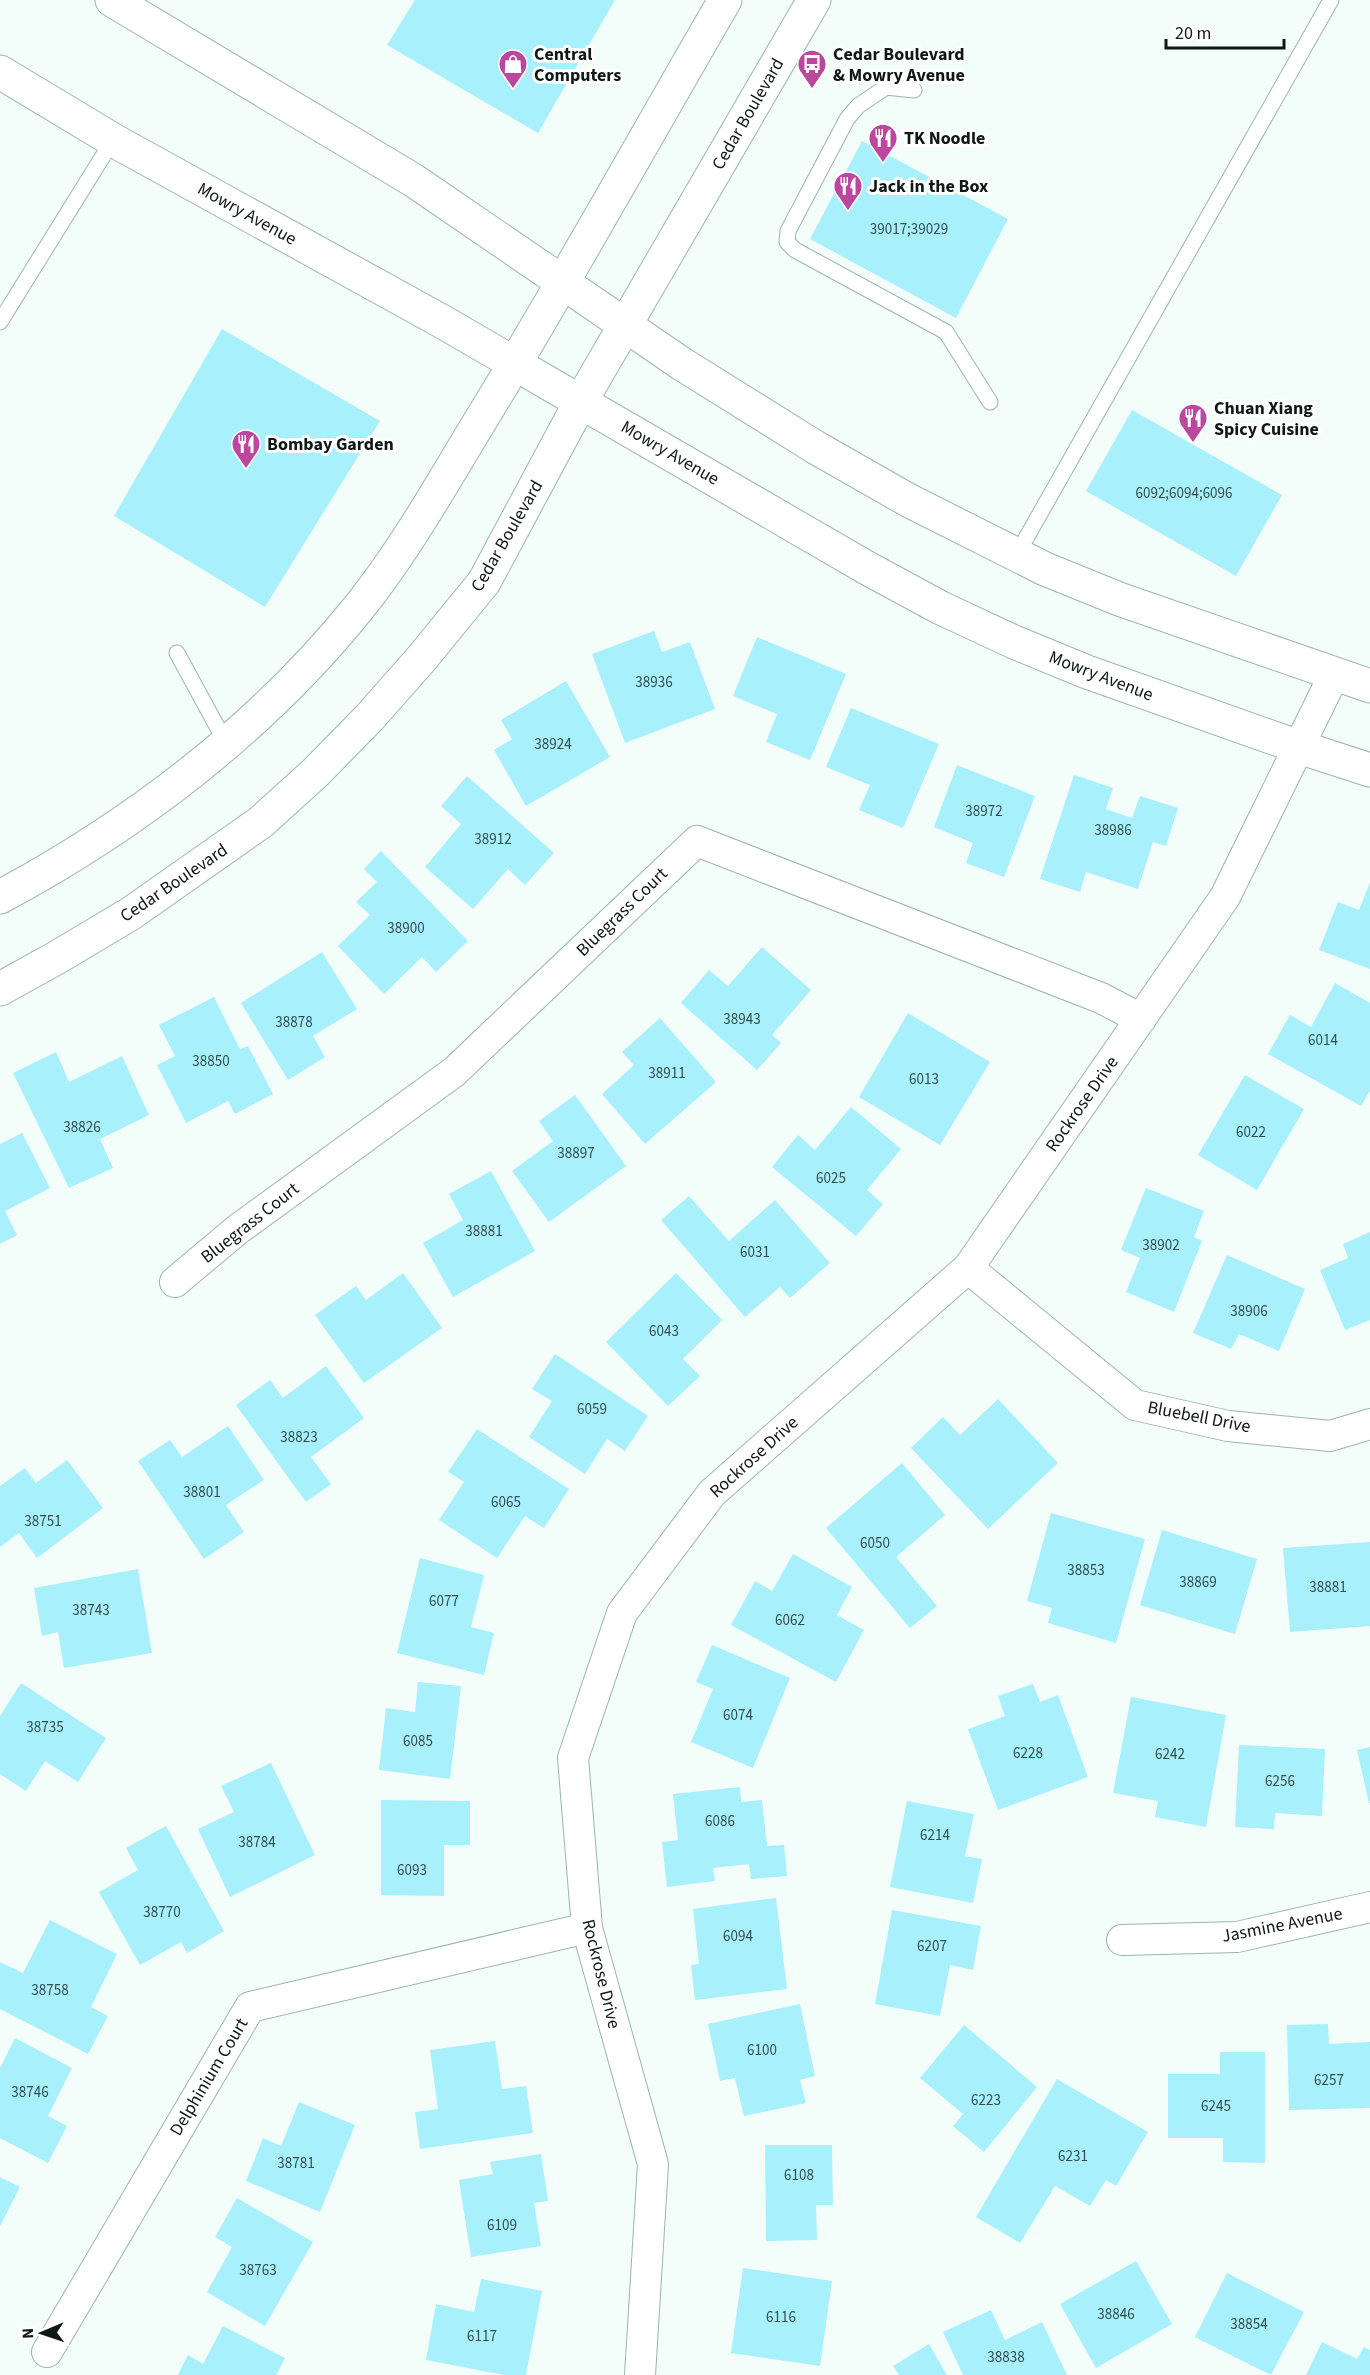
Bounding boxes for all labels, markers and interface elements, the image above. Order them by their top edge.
scale bar [1166,12,1284,50]
text: 20 m [1175,21,1211,46]
place label: Central Computers [534,42,621,88]
place label: Cedar Boulevard & Mowry Avenue [833,42,965,88]
shop icon: Central Computers [497,48,529,90]
bus stop icon: Cedar Boulevard & Mowry Avenue [796,48,828,90]
street label: Cedar Boulevard [706,54,790,174]
restaurant icon: TK Noodle [867,122,899,164]
place label: TK Noodle [904,126,985,151]
restaurant icon: Jack in the Box [832,170,864,212]
place label: Jack in the Box [869,174,988,199]
street label: Mowry Avenue [193,176,301,252]
house number: 39017;39029 [870,219,948,240]
place label: Chuan Xiang Spicy Cuisine [1214,396,1319,442]
restaurant icon: Chuan Xiang Spicy Cuisine [1177,402,1209,444]
street label: Mowry Avenue [616,415,724,491]
restaurant icon: Bombay Garden [230,428,262,470]
place label: Bombay Garden [267,432,394,457]
street label: Cedar Boulevard [465,476,549,596]
house number: 6092;6094;6096 [1136,483,1232,504]
street label: Mowry Avenue [1045,645,1157,707]
house number: 38936 [635,672,673,693]
house number: 38924 [534,734,572,755]
house number: 38972 [965,801,1003,822]
house number: 38986 [1094,820,1132,841]
house number: 38912 [474,829,512,850]
street label: Cedar Boulevard [115,838,233,928]
street label: Bluegrass Court [571,862,673,962]
house number: 38900 [387,918,425,939]
house number: 38943 [723,1009,761,1030]
house number: 38878 [275,1012,313,1033]
house number: 6014 [1308,1030,1338,1051]
house number: 38850 [192,1051,230,1072]
street label: Rockrose Drive [1040,1051,1124,1157]
house number: 38911 [648,1063,686,1084]
house number: 6013 [909,1069,939,1090]
house number: 38826 [63,1117,101,1138]
house number: 6022 [1236,1122,1266,1143]
house number: 38897 [557,1143,595,1164]
house number: 6025 [816,1168,846,1189]
street label: Bluegrass Court [196,1177,304,1269]
house number: 38881 [465,1221,503,1242]
house number: 38902 [1142,1235,1180,1256]
house number: 6031 [740,1242,770,1263]
house number: 38906 [1230,1301,1268,1322]
house number: 6043 [649,1321,679,1342]
street label: Bluebell Drive [1145,1395,1253,1439]
house number: 6059 [577,1399,607,1420]
street label: Rockrose Drive [704,1410,804,1504]
house number: 38823 [280,1427,318,1448]
house number: 38801 [183,1482,221,1503]
house number: 6065 [491,1492,521,1513]
house number: 38751 [24,1511,62,1532]
house number: 6050 [860,1533,890,1554]
house number: 38853 [1067,1560,1105,1581]
house number: 38869 [1179,1572,1217,1593]
house number: 38881 [1309,1577,1347,1598]
house number: 6077 [429,1591,459,1612]
house number: 38743 [72,1600,110,1621]
house number: 6062 [775,1610,805,1631]
house number: 6074 [723,1705,753,1726]
house number: 38735 [26,1717,64,1738]
house number: 6085 [403,1731,433,1752]
house number: 6228 [1013,1743,1043,1764]
house number: 6242 [1155,1744,1185,1765]
house number: 6256 [1265,1771,1295,1792]
house number: 6086 [705,1811,735,1832]
house number: 6214 [920,1825,950,1846]
house number: 38784 [238,1832,276,1853]
house number: 6093 [397,1860,427,1881]
street label: Jasmine Avenue [1220,1901,1345,1949]
house number: 38770 [143,1902,181,1923]
street label: Rockrose Drive [575,1917,627,2031]
house number: 6094 [723,1926,753,1947]
house number: 6207 [917,1936,947,1957]
house number: 38758 [31,1980,69,2001]
street label: Delphinium Court [164,2013,254,2141]
house number: 6100 [747,2040,777,2061]
house number: 6257 [1314,2070,1344,2091]
house number: 38746 [11,2082,49,2103]
house number: 6223 [971,2090,1001,2111]
house number: 6245 [1201,2096,1231,2117]
house number: 6231 [1058,2146,1088,2167]
house number: 38781 [277,2153,315,2174]
house number: 6108 [784,2165,814,2186]
house number: 6109 [487,2215,517,2236]
house number: 38763 [239,2260,277,2281]
north arrow [12,2303,72,2363]
house number: 38846 [1097,2304,1135,2325]
house number: 6116 [766,2307,796,2328]
house number: 38854 [1230,2314,1268,2335]
house number: 6117 [467,2326,497,2347]
text: N [17,2328,39,2339]
house number: 38838 [987,2347,1025,2368]

